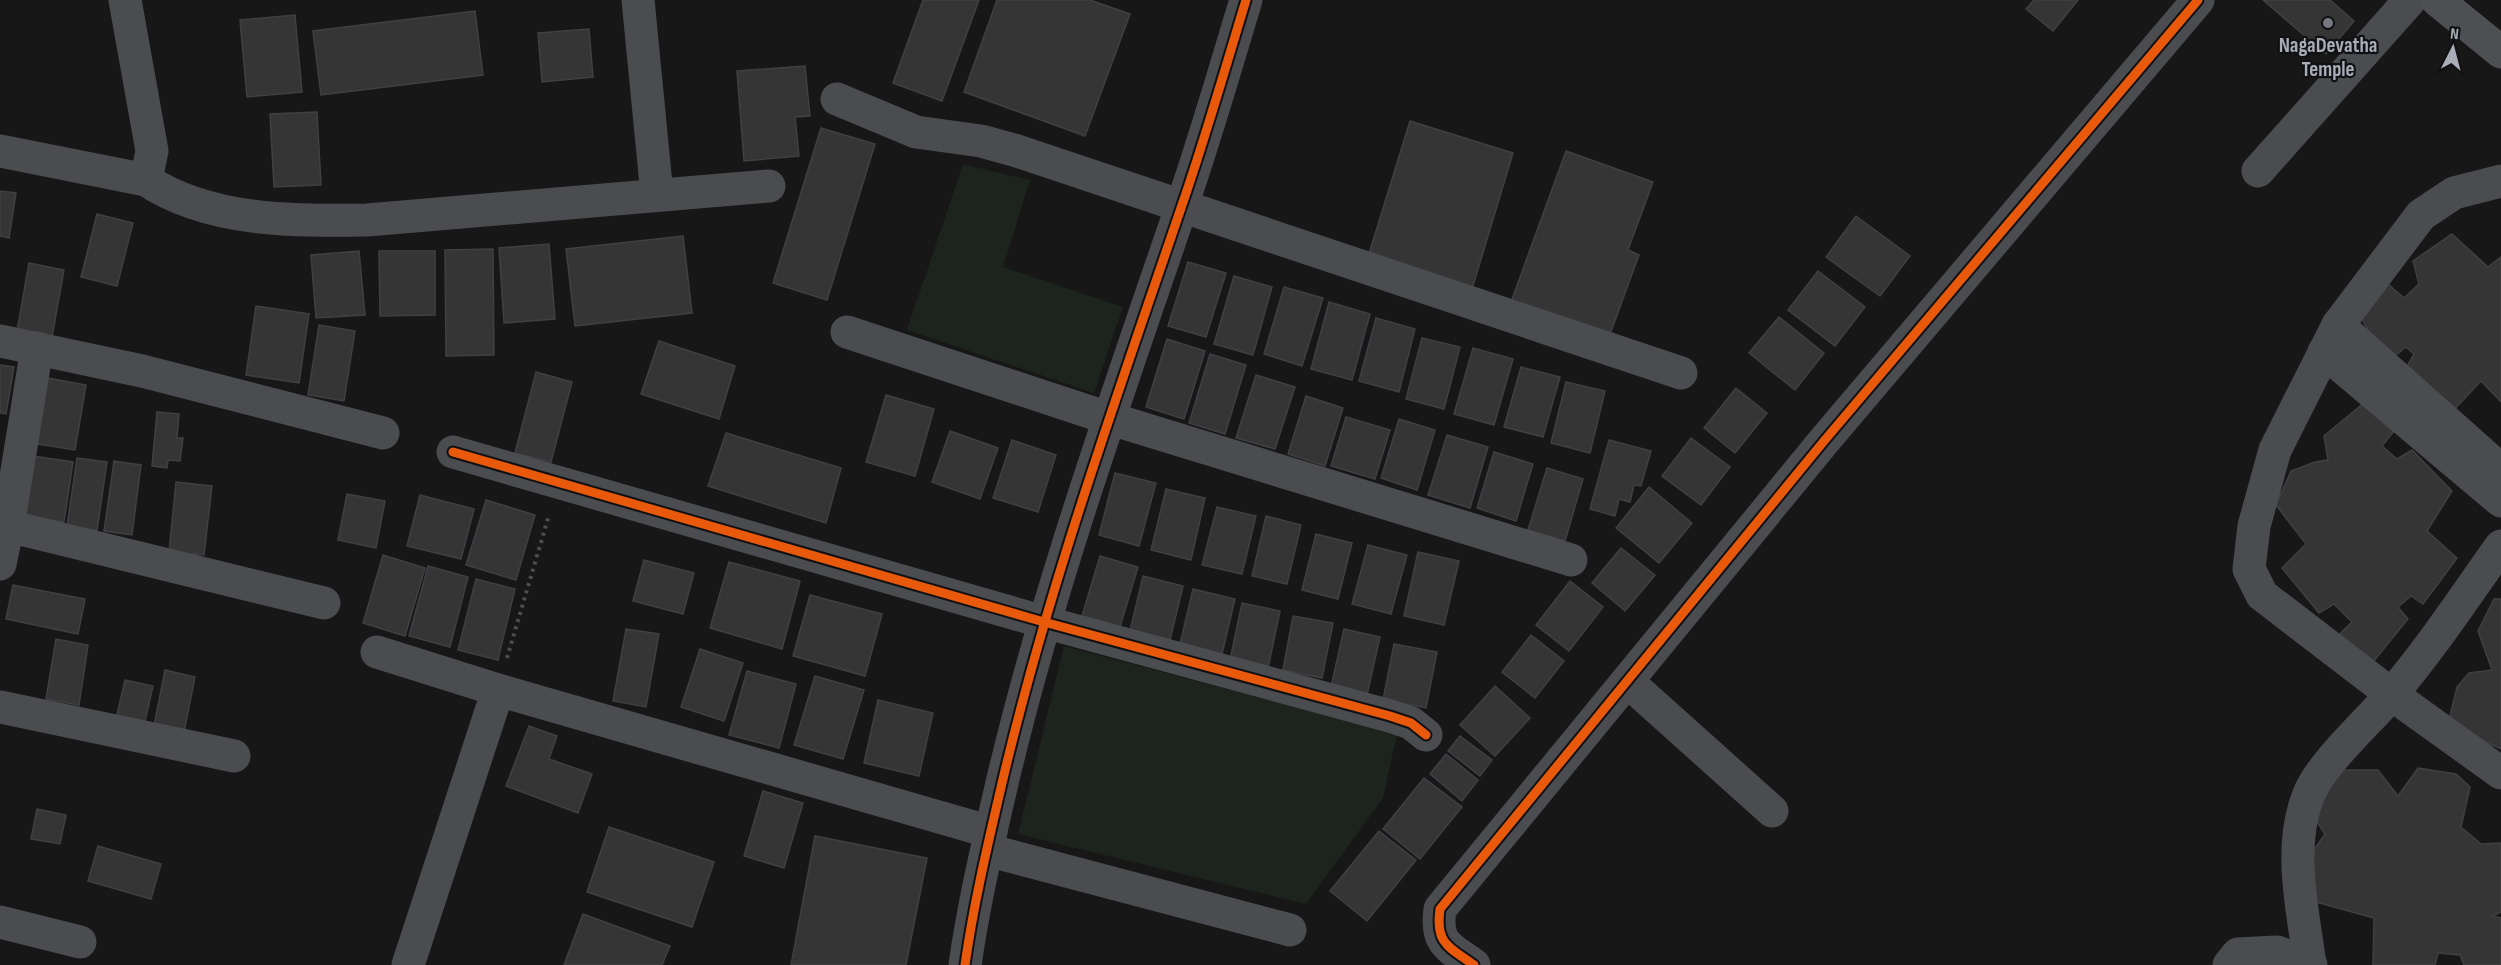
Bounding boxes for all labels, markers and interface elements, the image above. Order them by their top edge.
marker: NagaDevatha Temple [2321,16,2335,30]
north arrow [2423,18,2483,78]
text: N [2449,25,2460,44]
place label: NagaDevatha Temple [2279,33,2377,82]

